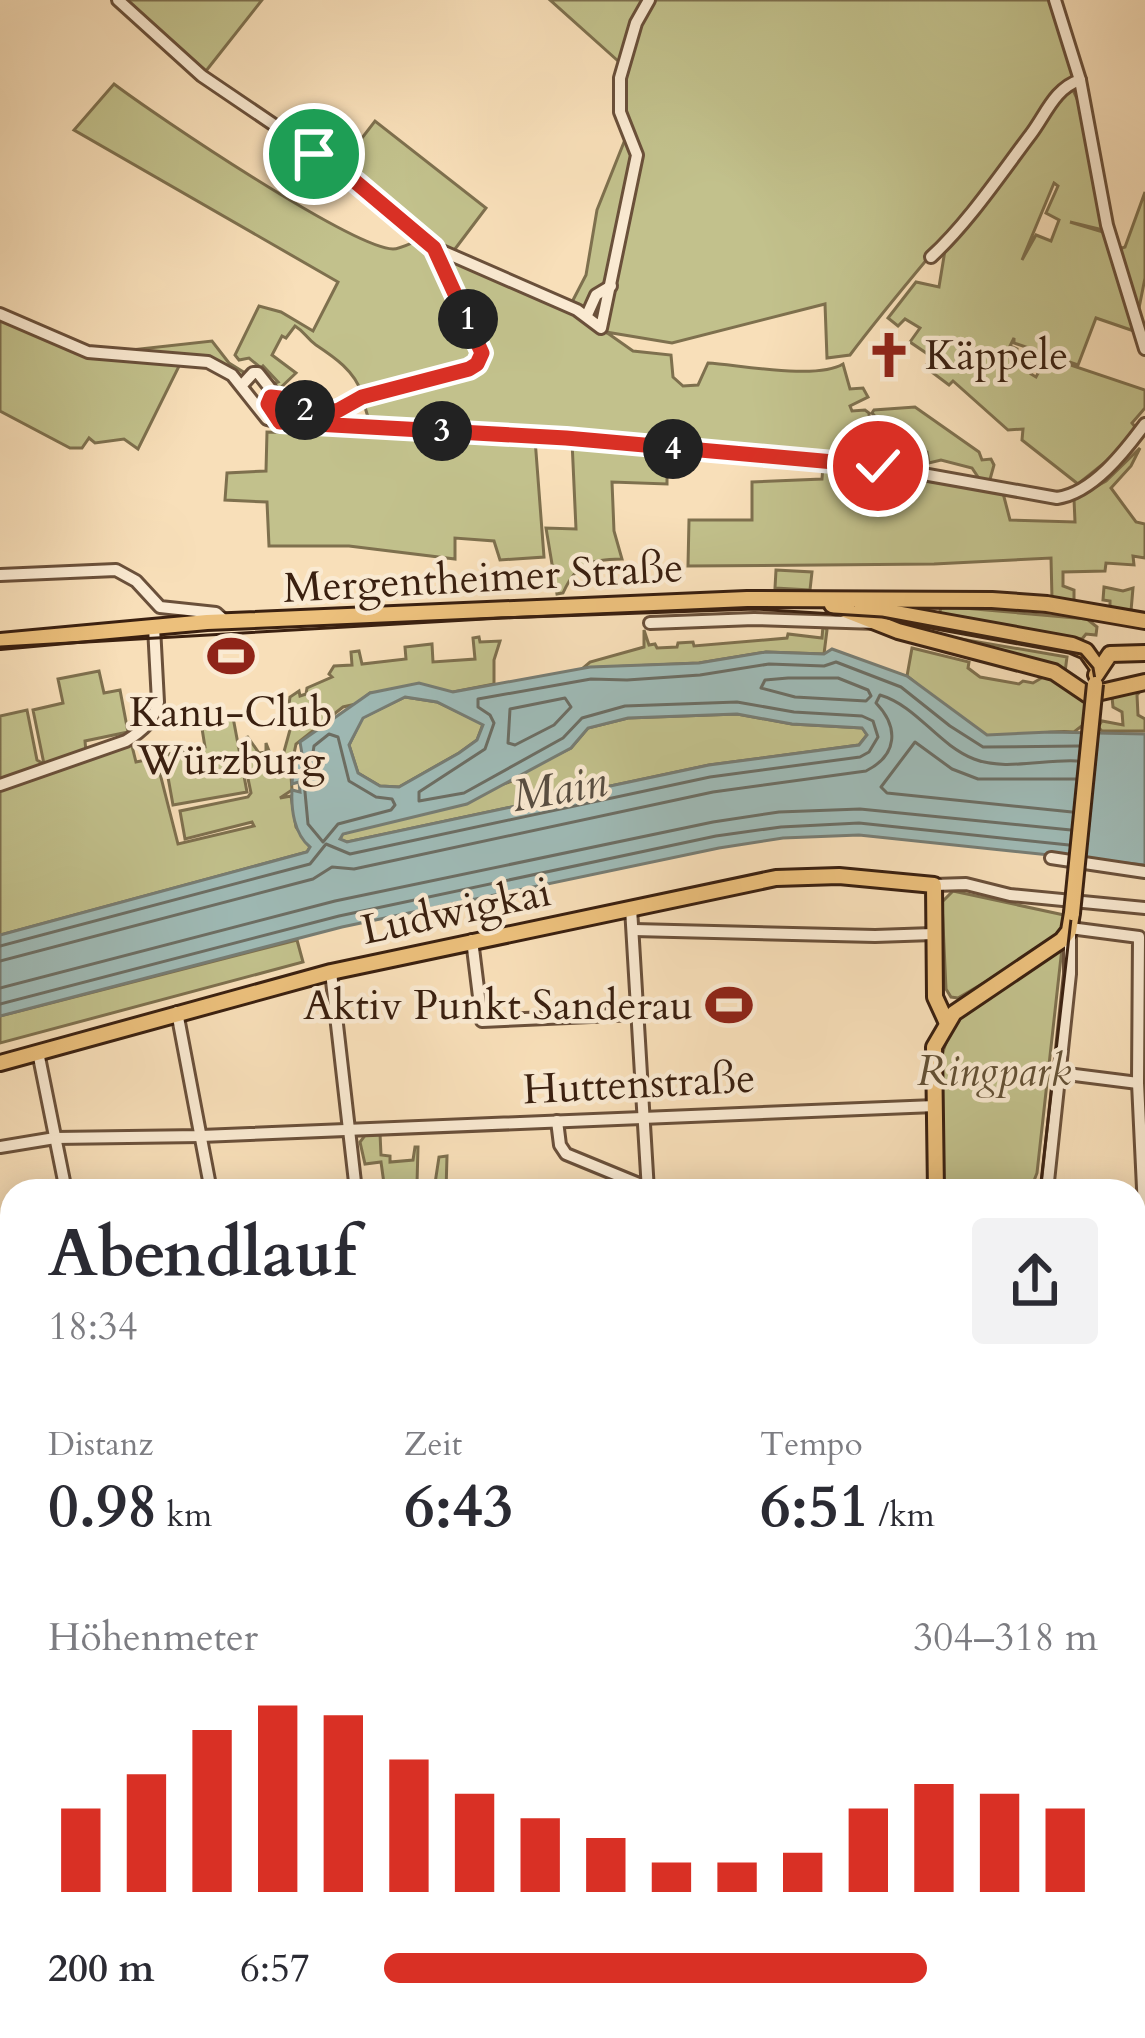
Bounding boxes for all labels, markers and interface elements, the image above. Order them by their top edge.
pin [263,103,365,205]
icon: arrive [281,121,347,187]
pin: 1 [438,289,498,349]
text: 1 [460,296,476,341]
place label: Käppele [925,327,1068,384]
church icon: Käppele [864,330,914,380]
pin: 2 [275,380,335,440]
text: 2 [297,387,313,432]
pin: 3 [412,401,472,461]
text: 3 [434,408,450,453]
pin [827,415,929,517]
pin: 4 [643,419,703,479]
text: 4 [665,426,681,471]
icon: check [845,433,911,499]
street label: Mergentheimer Straße [281,539,685,617]
sports icon: Kanu-Club Würzburg [206,631,256,681]
place label: Kanu-Club Würzburg [129,684,333,789]
water label: Main [507,751,612,827]
street label: Ludwigkai [356,863,556,959]
place label: Aktiv Punkt Sanderau [303,977,693,1034]
sports icon: Aktiv Punkt Sanderau [704,980,754,1030]
park label: Ringpark [917,1043,1071,1100]
street label: Huttenstraße [521,1049,757,1119]
text: Abendlauf [48,1210,356,1299]
button: share [972,1218,1098,1344]
text: 18:34 [48,1300,138,1353]
text: Distanz [48,1422,153,1467]
text: Zeit [404,1422,462,1467]
text: Tempo [760,1422,863,1467]
text: 0.98 [48,1467,158,1548]
text: 6:43 [404,1467,514,1548]
text: 6:51 [760,1467,870,1548]
text: km [158,1493,212,1538]
text: /km [870,1493,935,1538]
text: Höhenmeter [48,1611,258,1664]
text: 304–318 m [913,1611,1098,1664]
text: 200 m [48,1942,154,1995]
text: 6:57 [240,1942,310,1995]

